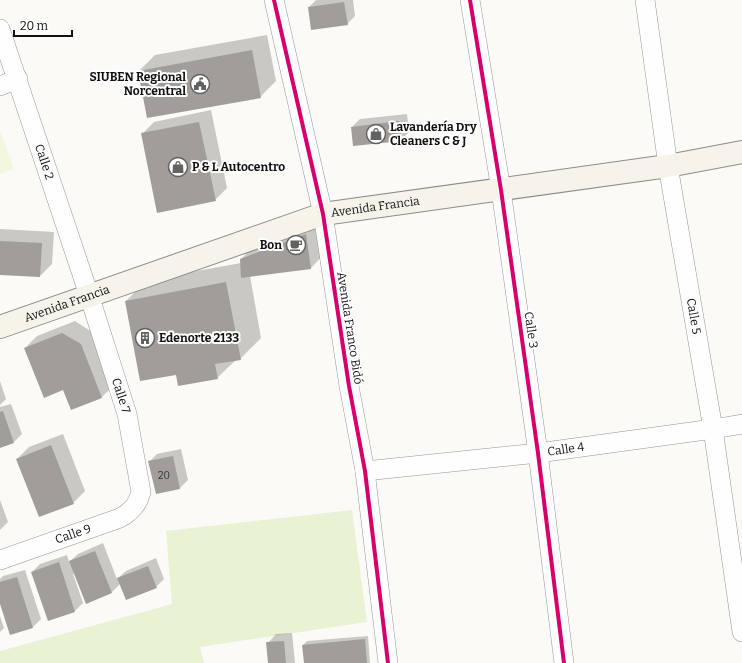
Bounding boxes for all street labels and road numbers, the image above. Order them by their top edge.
street label: Calle 2 [32,142,57,181]
street label: Avenida Francia [330,194,421,220]
street label: Avenida Franco Bidó [334,271,366,385]
street label: Avenida Francia [22,282,112,325]
street label: Calle 5 [684,297,704,335]
street label: Calle 3 [522,311,541,349]
street label: Calle 7 [109,376,133,415]
street label: Calle 4 [547,440,585,459]
street label: Calle 9 [53,521,93,547]

